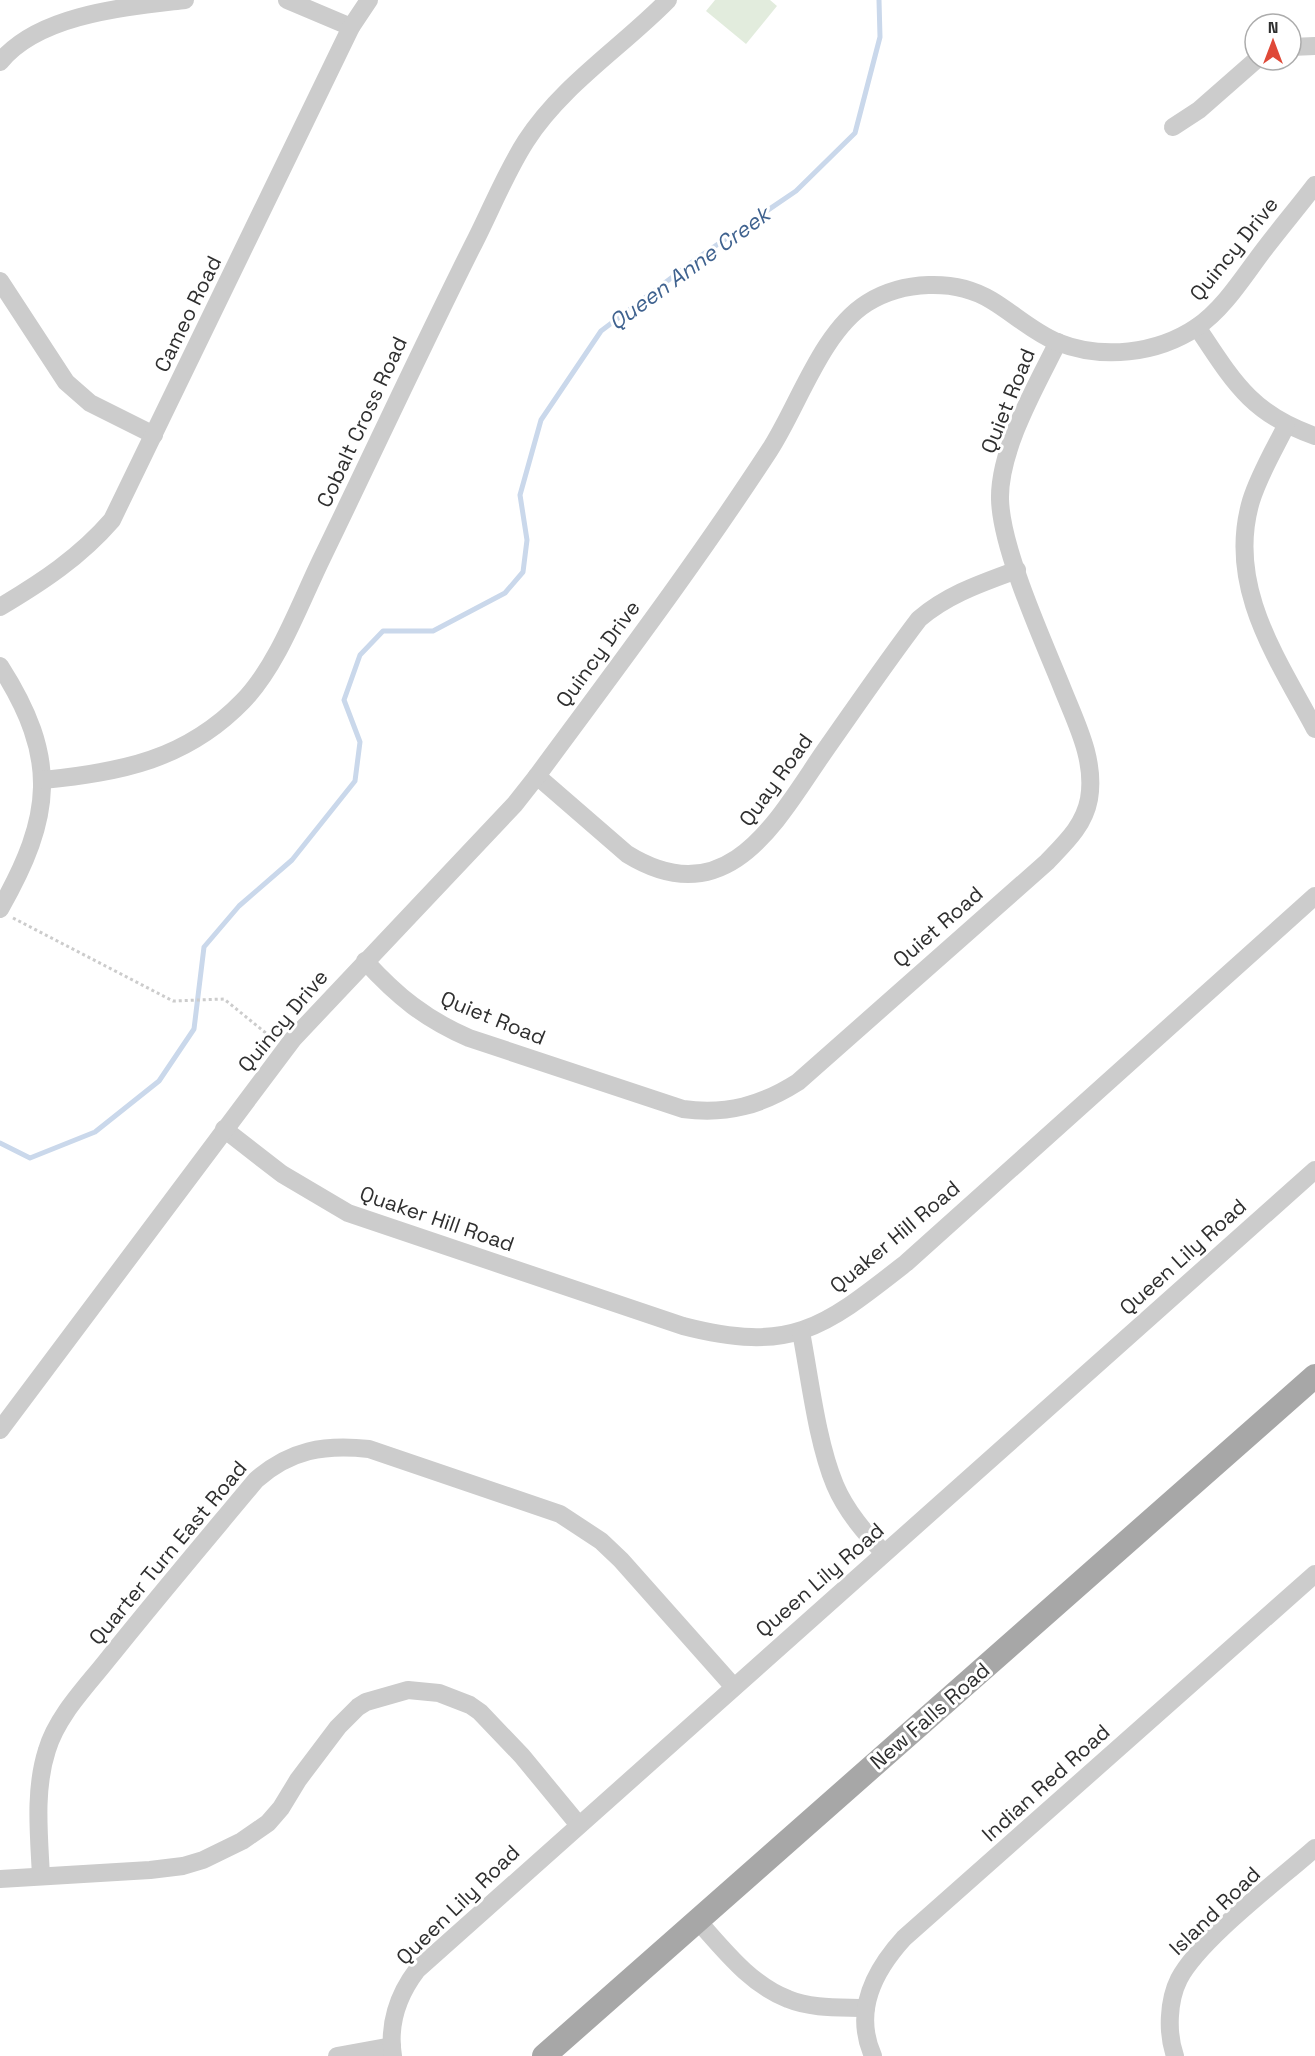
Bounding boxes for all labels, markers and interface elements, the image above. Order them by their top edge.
north arrow [1243,12,1303,72]
text: N [1268,17,1278,38]
street label: Quincy Drive [1183,191,1284,306]
water label: Queen Anne Creek [603,199,777,336]
street label: Cameo Road [148,251,227,376]
street label: Cobalt Cross Road [310,332,413,511]
street label: Quiet Road [974,344,1041,457]
street label: Quincy Drive [550,595,646,713]
street label: Quay Road [733,728,818,832]
street label: Quiet Road [887,880,988,973]
street label: Quincy Drive [232,964,333,1078]
street label: Quiet Road [437,984,550,1051]
street label: Quaker Hill Road [824,1174,965,1299]
street label: Quaker Hill Road [356,1179,518,1258]
street label: Queen Lily Road [1114,1193,1252,1321]
street label: Quarter Turn East Road [83,1455,253,1650]
street label: Queen Lily Road [750,1516,890,1643]
street label: New Falls Road [864,1656,995,1775]
street label: Indian Red Road [976,1718,1115,1847]
street label: Queen Lily Road [390,1839,525,1970]
street label: Island Road [1163,1860,1266,1961]

